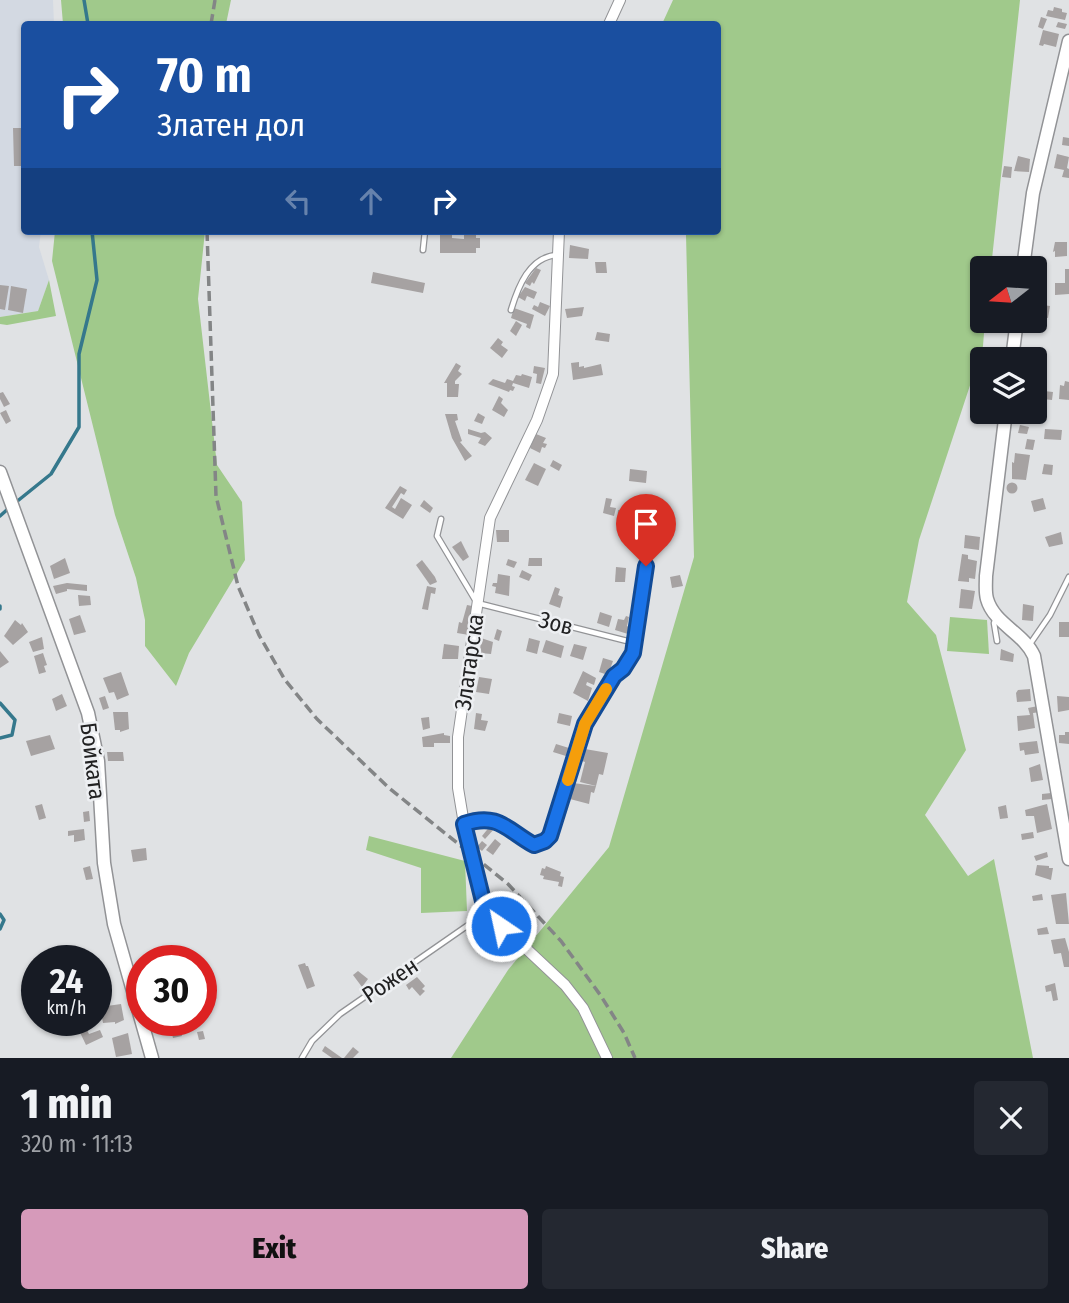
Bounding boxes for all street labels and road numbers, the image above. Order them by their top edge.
street label: Зов [536,605,576,641]
street label: Златарска [448,612,490,712]
street label: Бойката [74,721,112,801]
street label: Рожен [357,951,423,1009]

